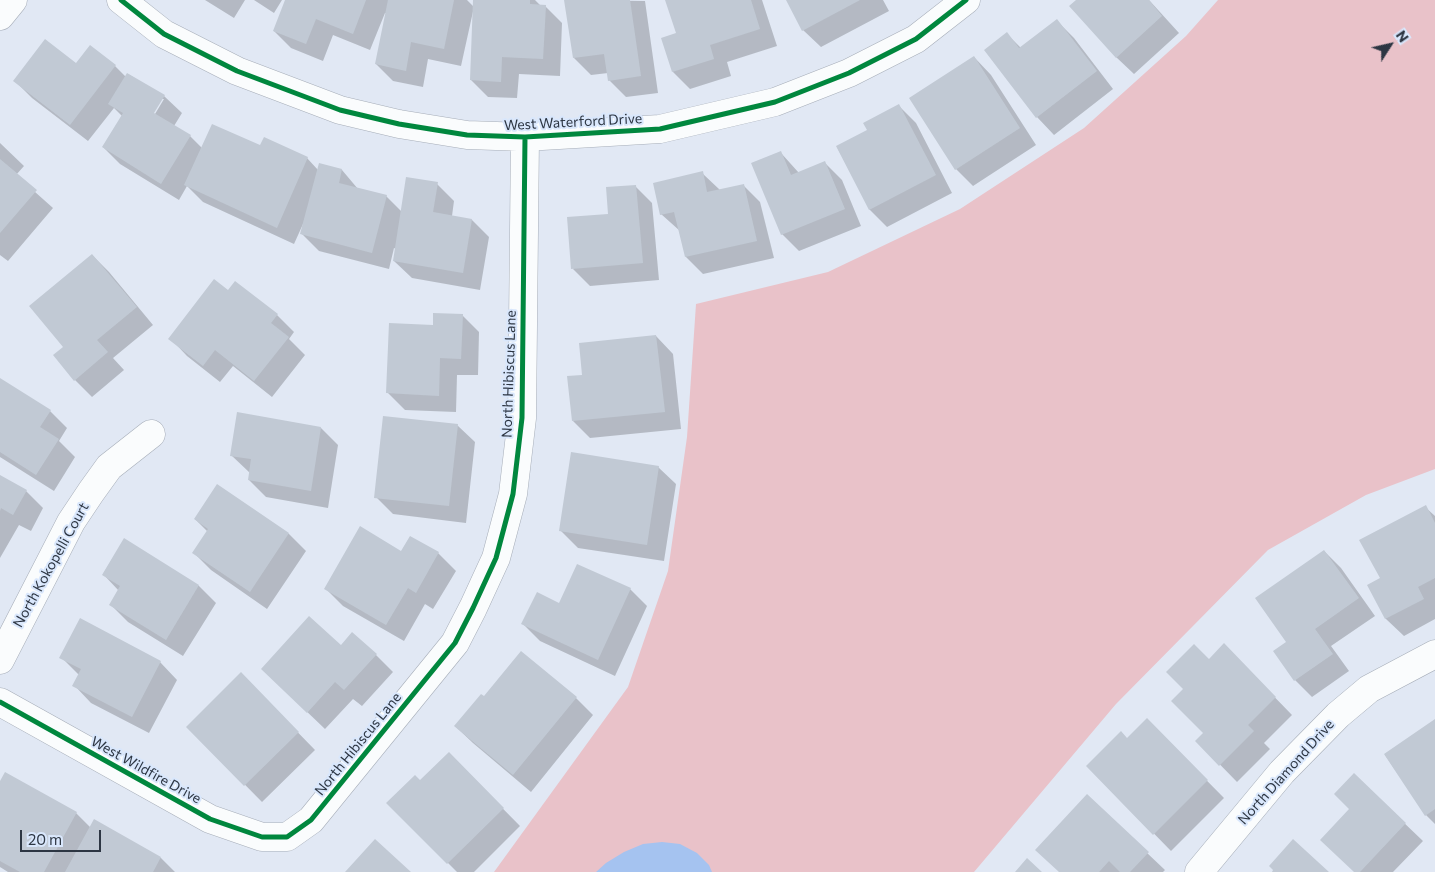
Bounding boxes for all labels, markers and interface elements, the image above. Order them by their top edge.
north arrow [1365,20,1415,70]
text: N [1393,27,1413,45]
street label: West Waterford Drive [503,110,643,134]
street label: North Hibiscus Lane [498,310,520,438]
street label: North Kokopelli Court [10,500,92,630]
street label: North Hibiscus Lane [311,689,405,799]
street label: North Diamond Drive [1234,716,1338,828]
street label: West Wildfire Drive [88,733,204,807]
scale bar [22,820,104,852]
text: 20 m [28,830,62,848]

